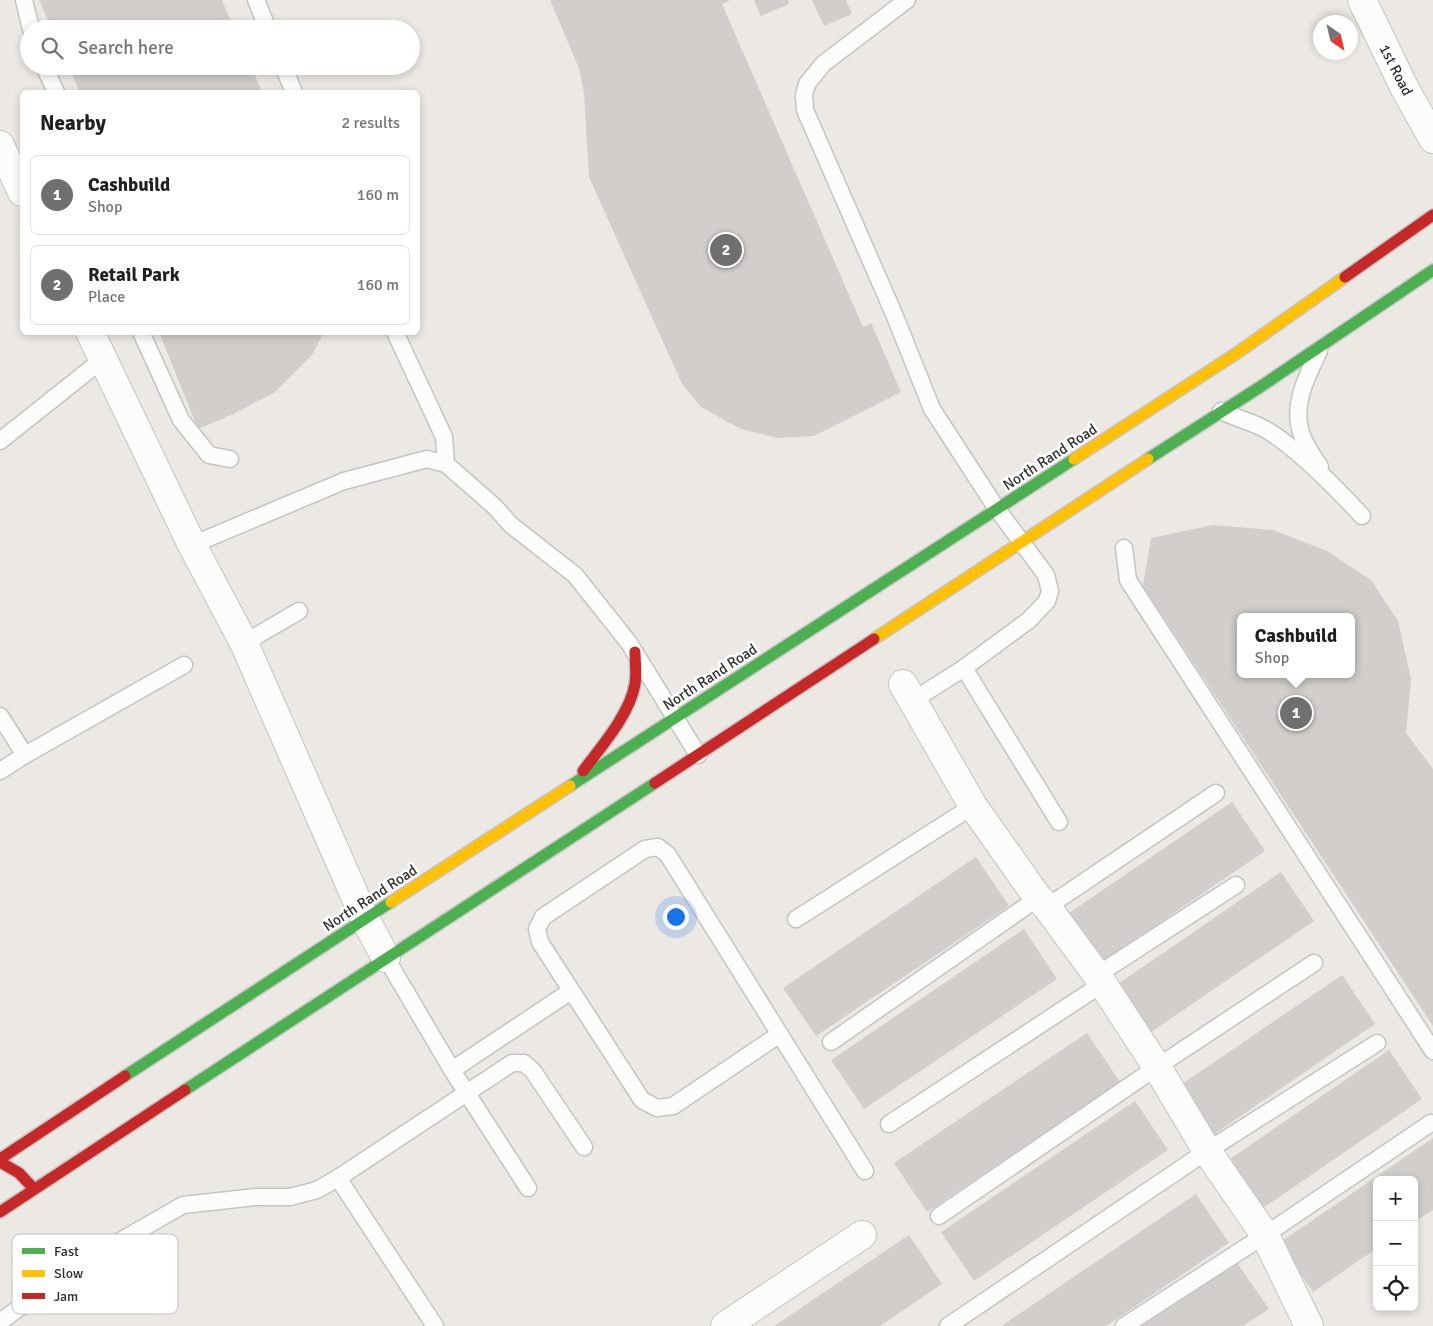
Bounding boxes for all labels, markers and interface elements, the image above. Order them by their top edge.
north arrow [1313,15,1358,60]
search box [20,20,420,75]
icon: search [38,34,66,62]
text: Search here [78,36,174,60]
street label: 1st Road [1375,41,1417,99]
text: Nearby [40,110,106,136]
text: 2 results [341,113,400,133]
text: Cashbuild [88,173,170,197]
text: 1 [53,185,61,205]
text: 160 m [357,185,399,205]
text: Shop [88,197,122,217]
pin: 2 [710,231,742,269]
text: Retail Park [88,263,180,287]
text: 2 [53,275,61,295]
text: 160 m [357,275,399,295]
text: Place [88,287,125,307]
street label: North Rand Road [1000,420,1100,494]
popup [1237,613,1355,678]
text: Cashbuild [1255,624,1337,648]
street label: North Rand Road [660,640,760,714]
text: Shop [1255,648,1289,668]
pin: 1 [1280,694,1312,732]
street label: North Rand Road [320,861,420,935]
your location [663,904,689,930]
map controls [1373,1176,1418,1311]
button: + [1373,1176,1418,1221]
button: − [1373,1221,1418,1266]
legend [12,1234,178,1314]
text: Fast [54,1243,79,1260]
text: Slow [54,1265,83,1282]
button: locate [1373,1266,1418,1311]
text: Jam [54,1288,78,1305]

